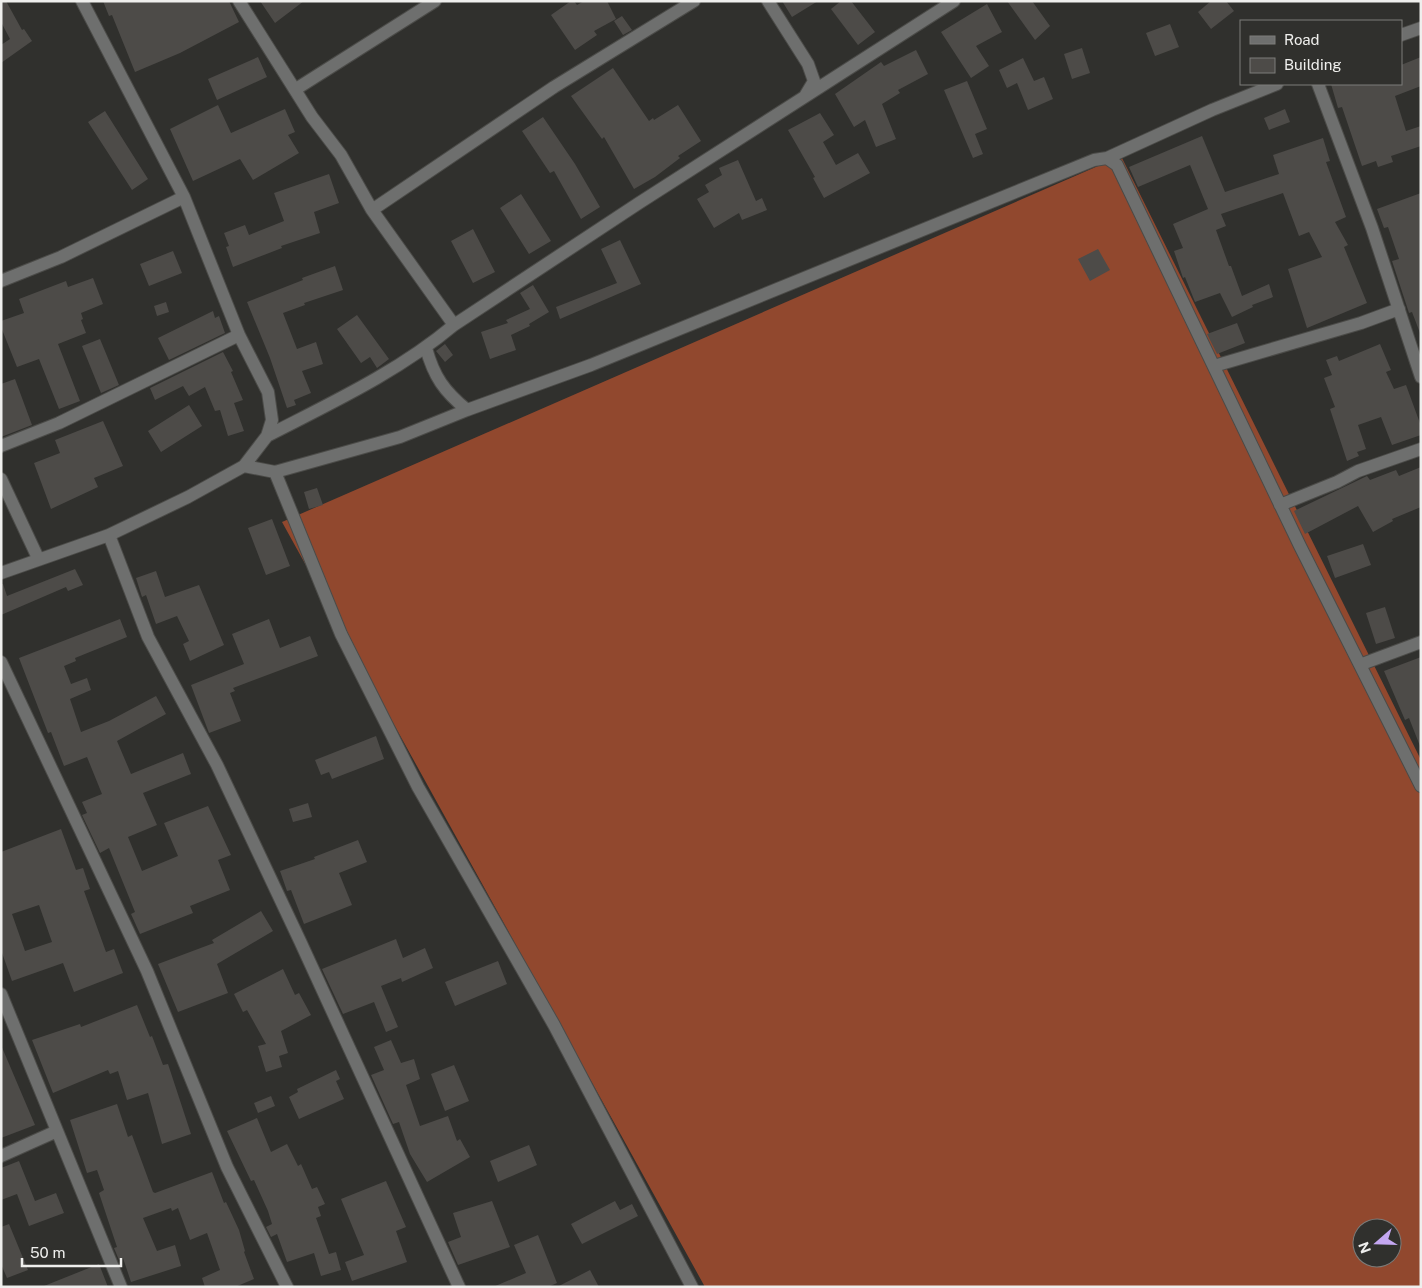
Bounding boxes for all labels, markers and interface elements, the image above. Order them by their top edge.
legend [1240,20,1402,85]
text: Road [1284,31,1320,48]
text: Building [1284,56,1342,73]
north arrow [1352,1218,1402,1268]
scale bar [22,1236,121,1268]
text: N [1355,1240,1374,1255]
text: 50 m [30,1244,65,1261]

